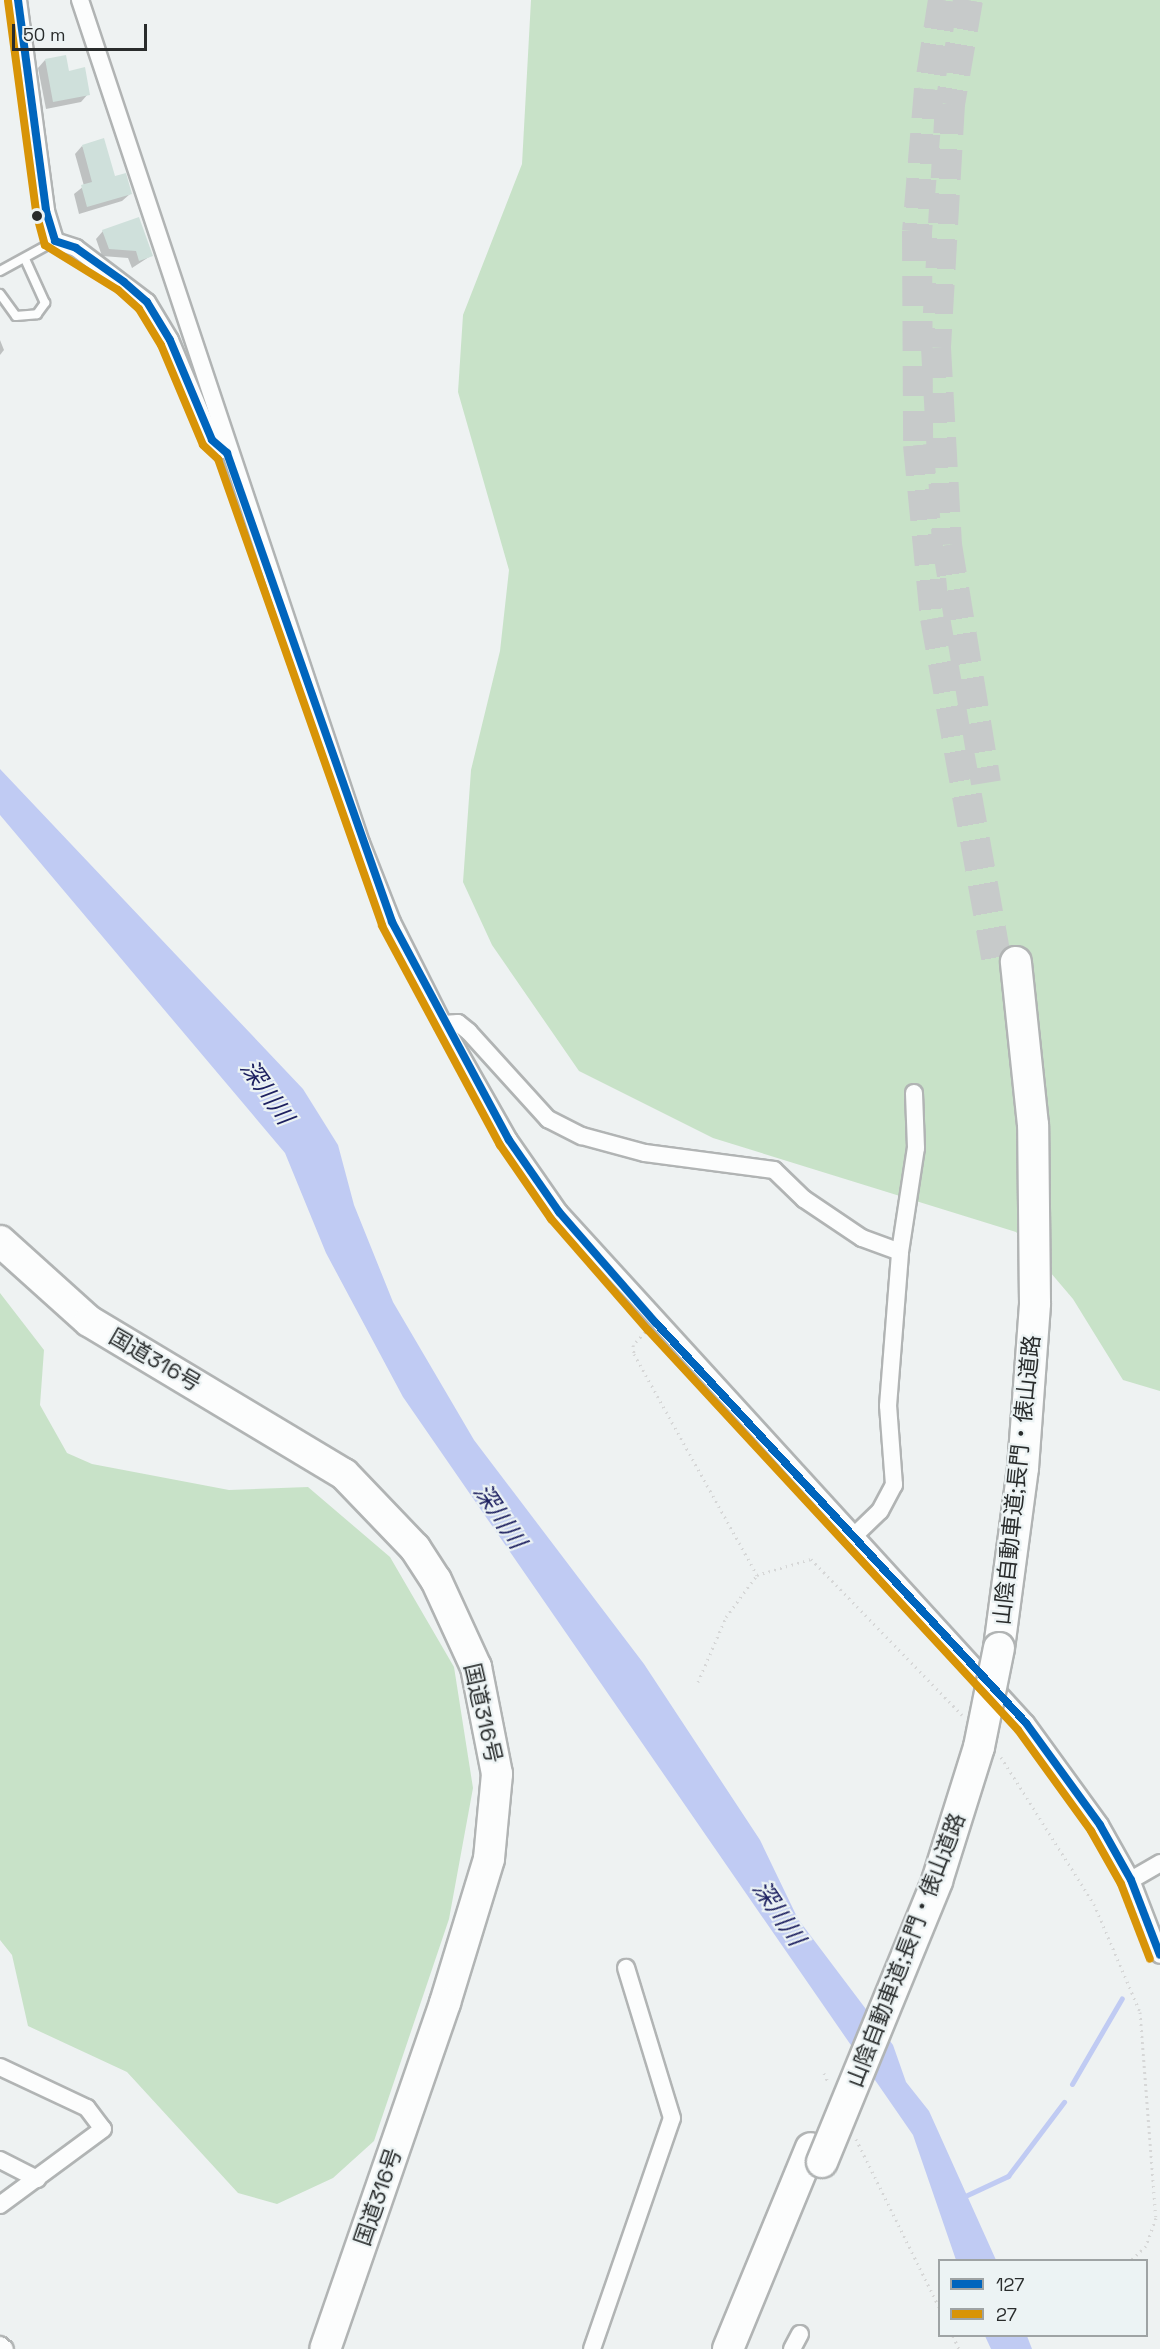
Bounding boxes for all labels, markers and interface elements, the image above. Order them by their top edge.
scale bar [15,12,150,50]
text: 50 m [23,23,65,46]
unlabelled marker [31,210,43,222]
water label: 深川川 [235,1054,299,1130]
street label: 国道316号 [104,1323,206,1397]
street label: 山陰自動車道;長門・俵山道路 [989,1334,1045,1626]
water label: 深川川 [468,1478,532,1554]
street label: 国道316号 [459,1661,507,1765]
street label: 山陰自動車道;長門・俵山道路 [841,1809,971,2091]
water label: 深川川 [747,1875,811,1951]
street label: 国道316号 [349,2145,407,2249]
legend [938,2259,1148,2337]
text: 127 [996,2273,1024,2296]
text: 27 [996,2303,1017,2326]

